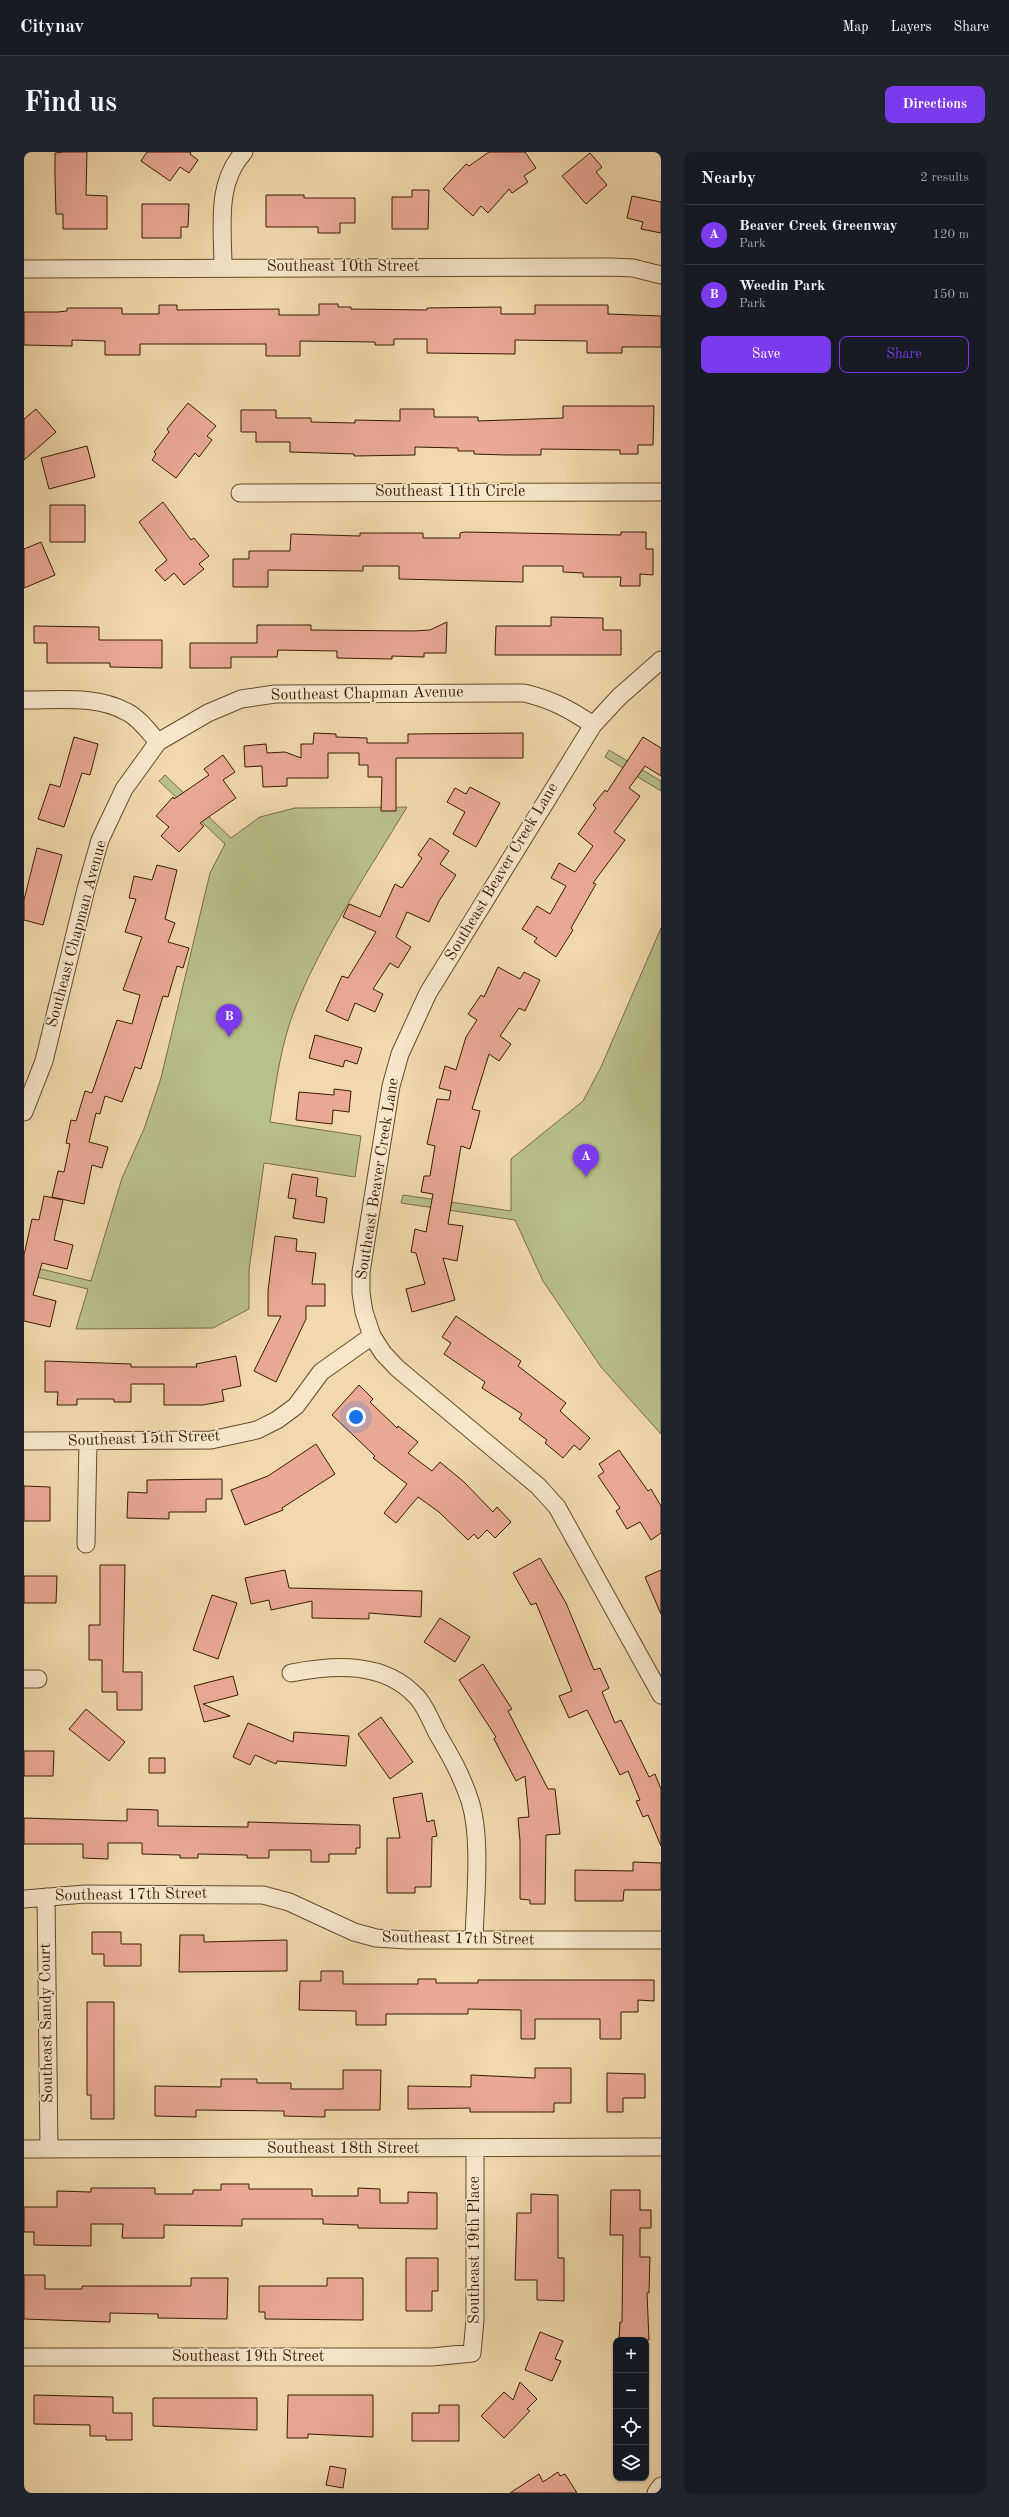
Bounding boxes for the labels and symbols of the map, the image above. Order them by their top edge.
street label: Southeast 10th Street [267,259,420,275]
street label: Southeast 11th Circle [375,484,525,500]
street label: Southeast Chapman Avenue [270,684,464,704]
street label: Southeast Beaver Creek Lane [443,780,561,964]
street label: Southeast Chapman Avenue [44,839,110,1029]
pin: B [216,1004,242,1037]
street label: Southeast Beaver Creek Lane [354,1077,402,1281]
pin: A [573,1144,599,1177]
your location [346,1407,366,1427]
street label: Southeast 15th Street [67,1428,221,1450]
street label: Southeast 17th Street [54,1886,208,1904]
street label: Southeast 17th Street [381,1930,535,1948]
street label: Southeast Sandy Court [38,1942,56,2103]
street label: Southeast 18th Street [267,2141,420,2157]
street label: Southeast 19th Place [467,2176,483,2324]
street label: Southeast 19th Street [172,2349,325,2365]

